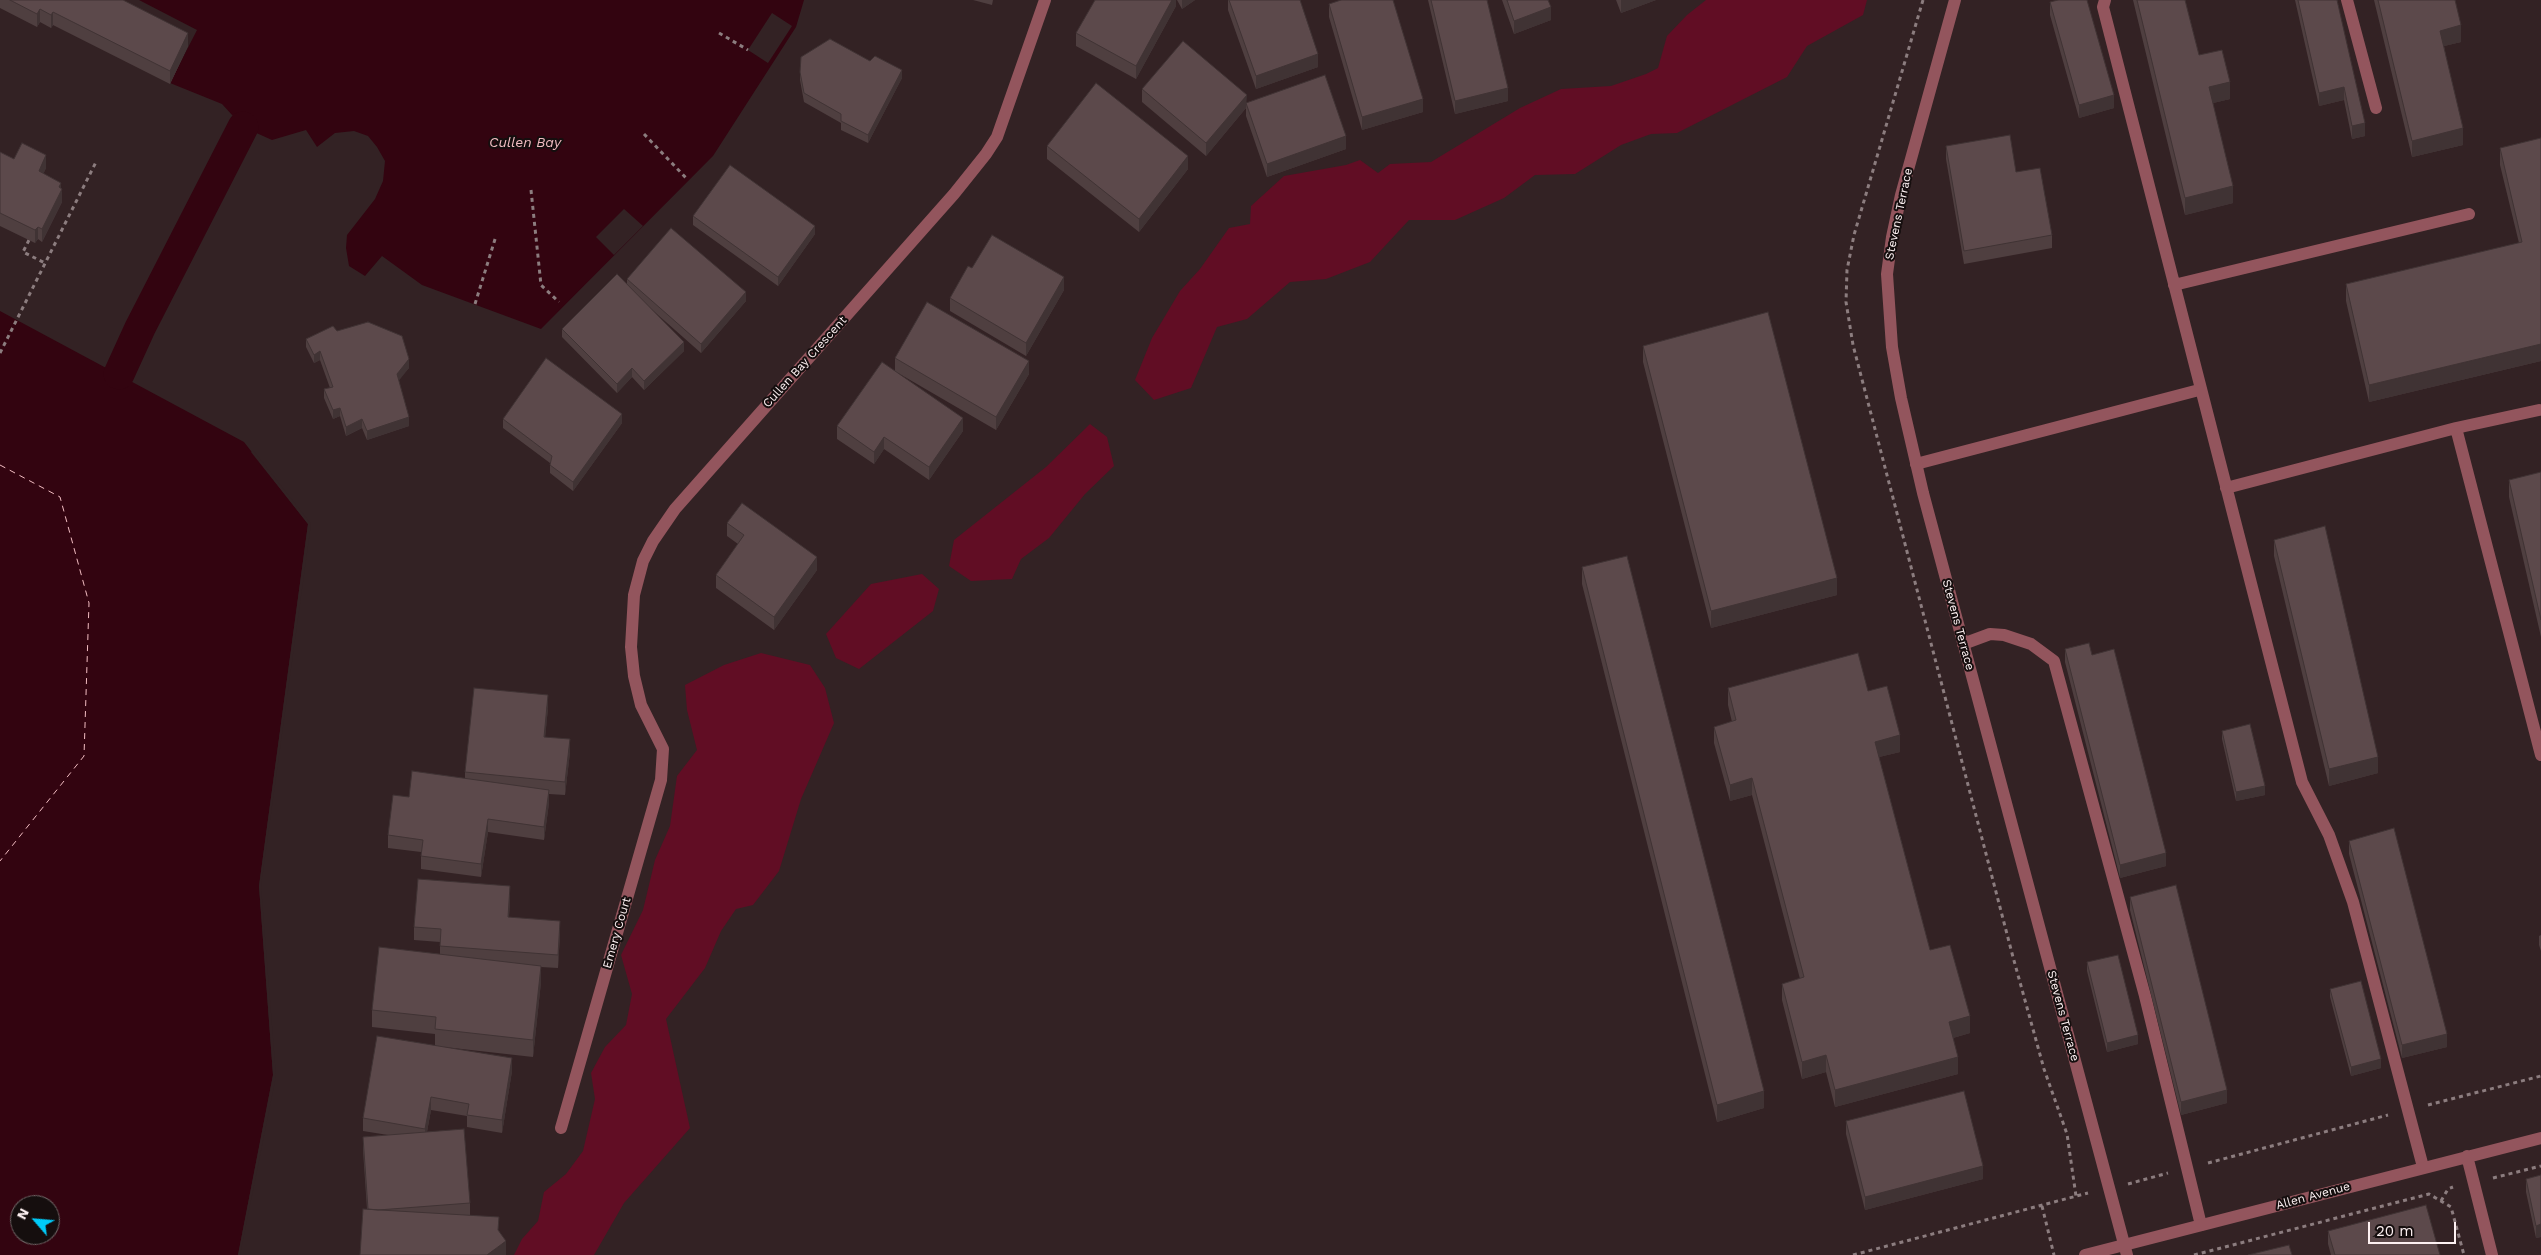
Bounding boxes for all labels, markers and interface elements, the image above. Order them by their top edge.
water label: Cullen Bay [489,135,561,151]
street label: Stevens Terrace [1882,167,1916,261]
street label: Cullen Bay Crescent [760,313,850,411]
street label: Stevens Terrace [1939,578,1977,672]
street label: Emery Court [600,896,634,970]
street label: Stevens Terrace [2044,969,2082,1063]
street label: Allen Avenue [2274,1179,2352,1213]
north arrow [10,1195,60,1245]
text: N [13,1205,32,1222]
scale bar [2371,1212,2458,1244]
text: 20 m [2376,1222,2414,1240]

